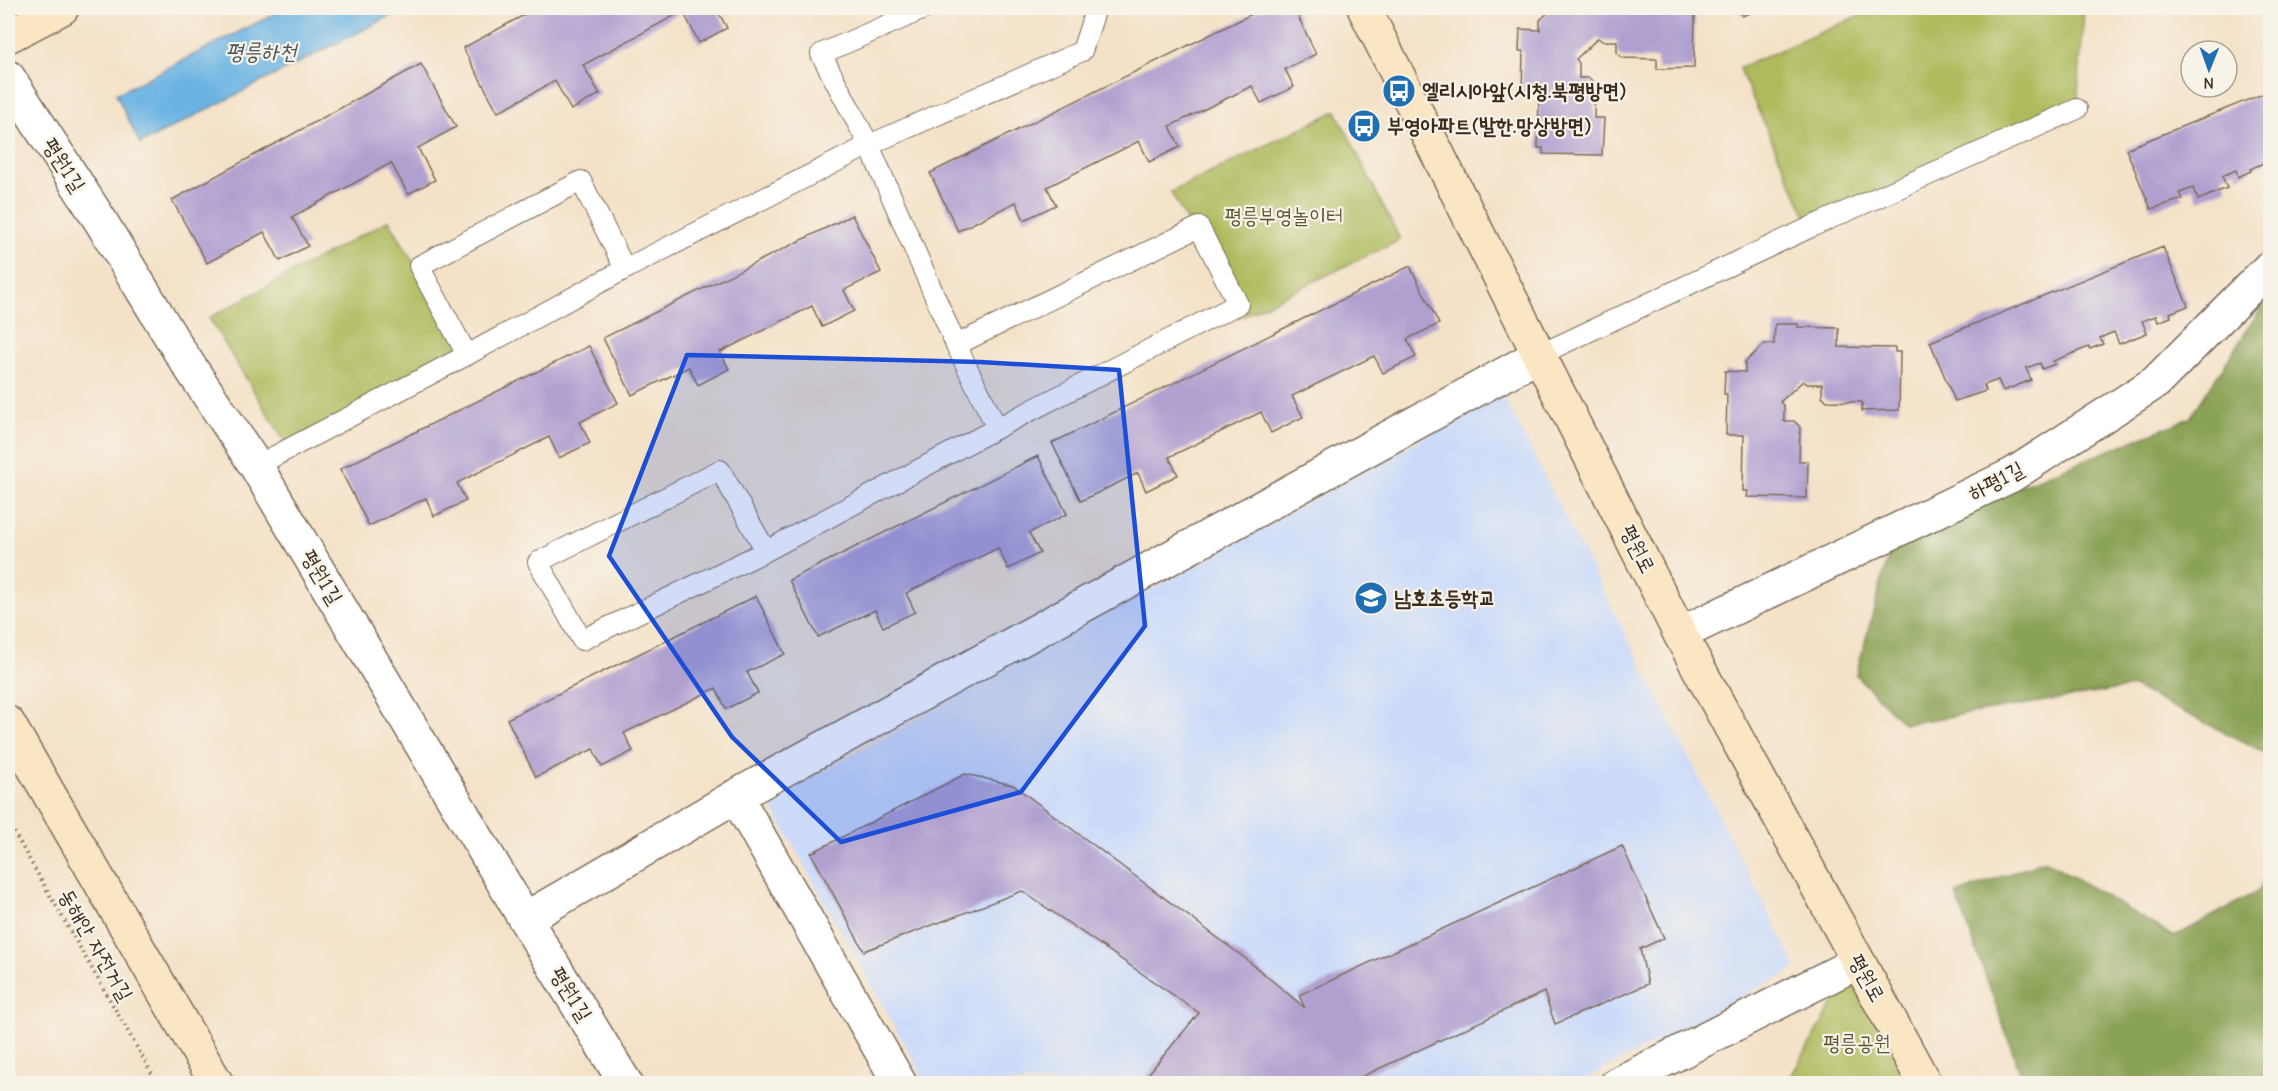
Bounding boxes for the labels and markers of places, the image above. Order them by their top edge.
bus stop icon: 엘리시아앞(시청.북평방면) [1381,73,1417,109]
place label: 엘리시아앞(시청.북평방면) [1422,79,1627,103]
bus stop icon: 부영아파트(발한.망상방면) [1346,108,1382,144]
place label: 부영아파트(발한.망상방면) [1387,114,1592,138]
school or university icon: 남호초등학교 [1353,580,1389,616]
place label: 남호초등학교 [1394,586,1495,610]

